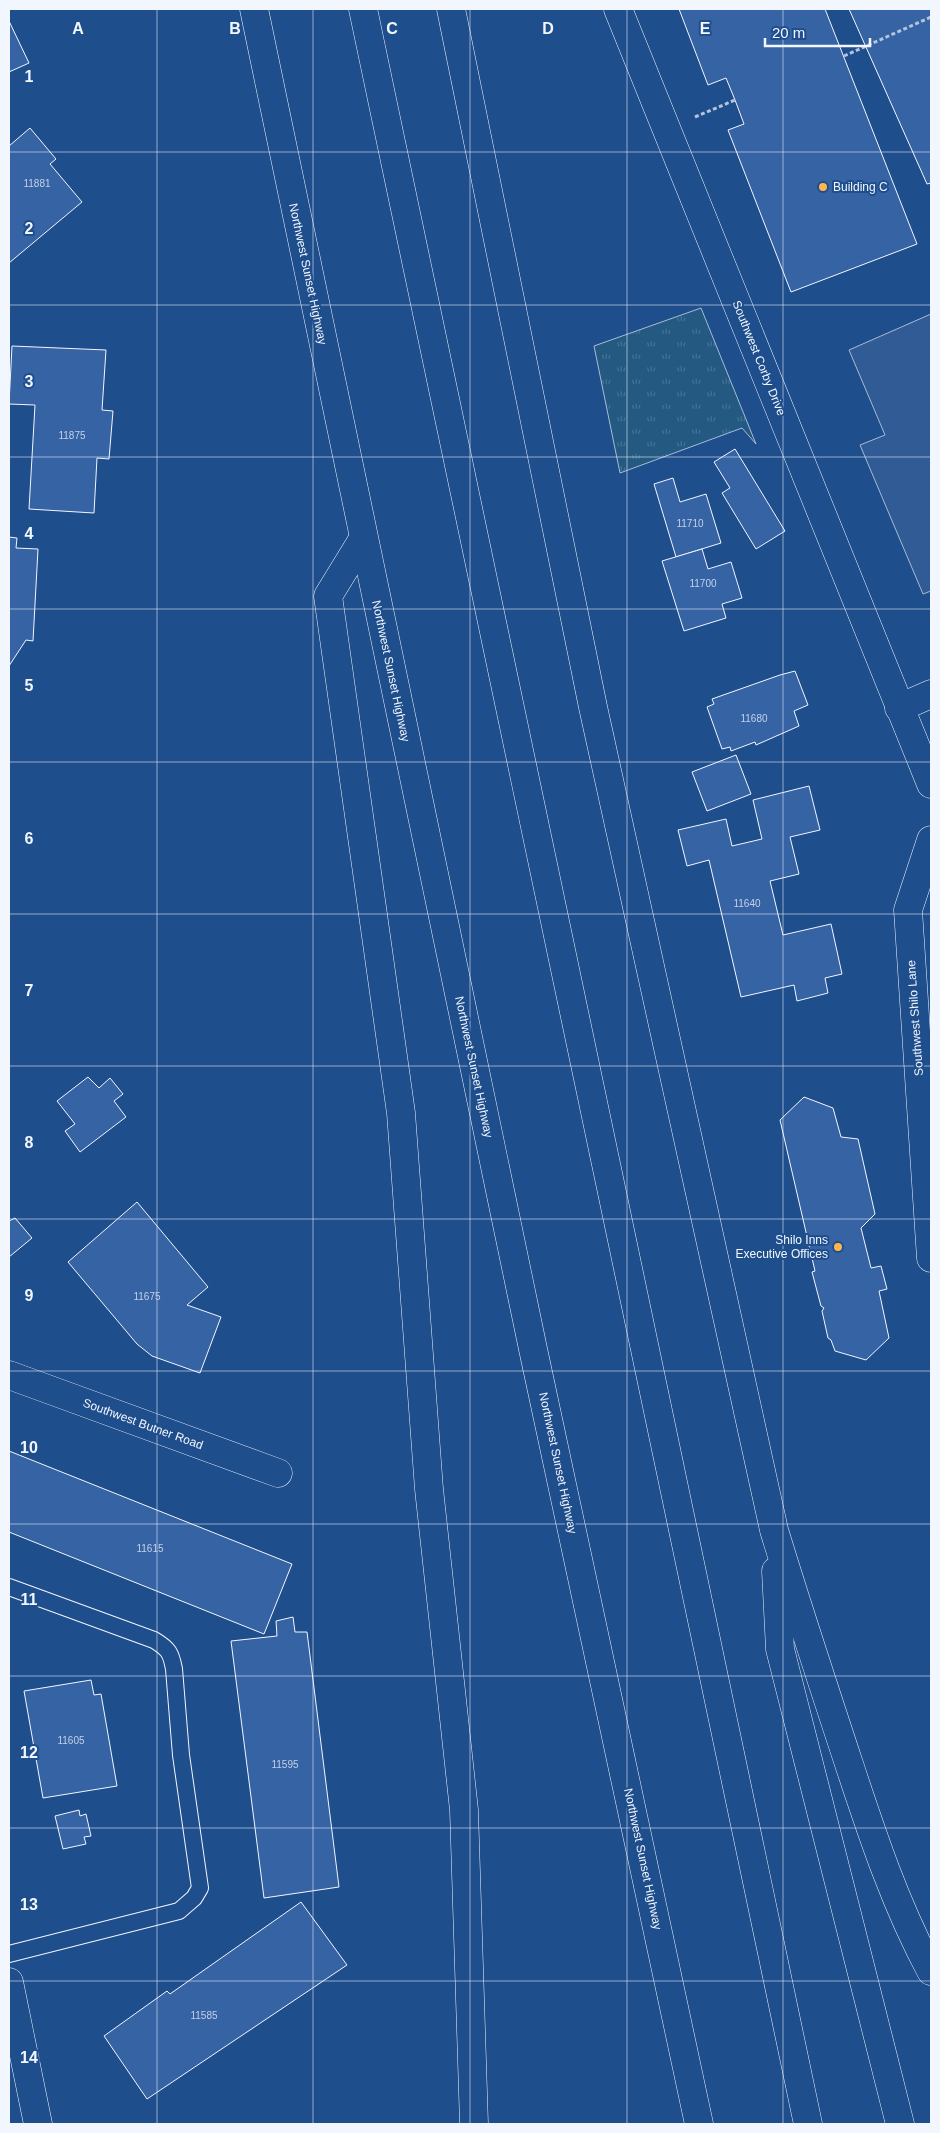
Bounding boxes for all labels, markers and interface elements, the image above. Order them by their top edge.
scale bar [765,15,870,47]
text: A [72,20,84,37]
text: B [229,20,241,37]
text: C [386,20,398,37]
text: D [542,20,554,37]
text: E [700,20,711,37]
text: 20 m [772,24,805,41]
text: 1 [25,68,34,85]
house number: 11881 [23,178,51,189]
place label: Building C [833,180,888,194]
marker: Building C [817,181,829,193]
street label: Northwest Sunset Highway [286,202,330,346]
text: 2 [25,220,34,237]
street label: Southwest Corby Drive [730,298,789,418]
text: 3 [25,373,34,390]
house number: 11875 [58,430,86,441]
house number: 11710 [676,518,704,529]
text: 4 [25,525,34,542]
house number: 11700 [689,578,717,589]
street label: Northwest Sunset Highway [369,599,413,743]
text: 5 [25,677,34,694]
house number: 11680 [740,713,768,724]
text: 6 [25,830,34,847]
house number: 11640 [733,898,761,909]
street label: Southwest Shilo Lane [904,959,926,1076]
text: 7 [25,982,34,999]
street label: Northwest Sunset Highway [452,995,496,1139]
text: 8 [25,1134,34,1151]
place label: Shilo Inns Executive Offices [736,1233,828,1261]
marker: Shilo Inns Executive Offices [832,1241,844,1253]
text: 9 [25,1287,34,1304]
house number: 11675 [133,1291,161,1302]
street label: Northwest Sunset Highway [536,1391,580,1535]
street label: Southwest Butner Road [81,1396,205,1452]
text: 10 [20,1439,38,1456]
house number: 11615 [136,1543,164,1554]
text: 11 [21,1591,38,1608]
house number: 11605 [57,1735,85,1746]
text: 12 [20,1744,38,1761]
house number: 11595 [271,1759,299,1770]
street label: Northwest Sunset Highway [621,1787,665,1931]
text: 13 [20,1896,38,1913]
house number: 11585 [190,2010,218,2021]
text: 14 [20,2049,38,2066]

